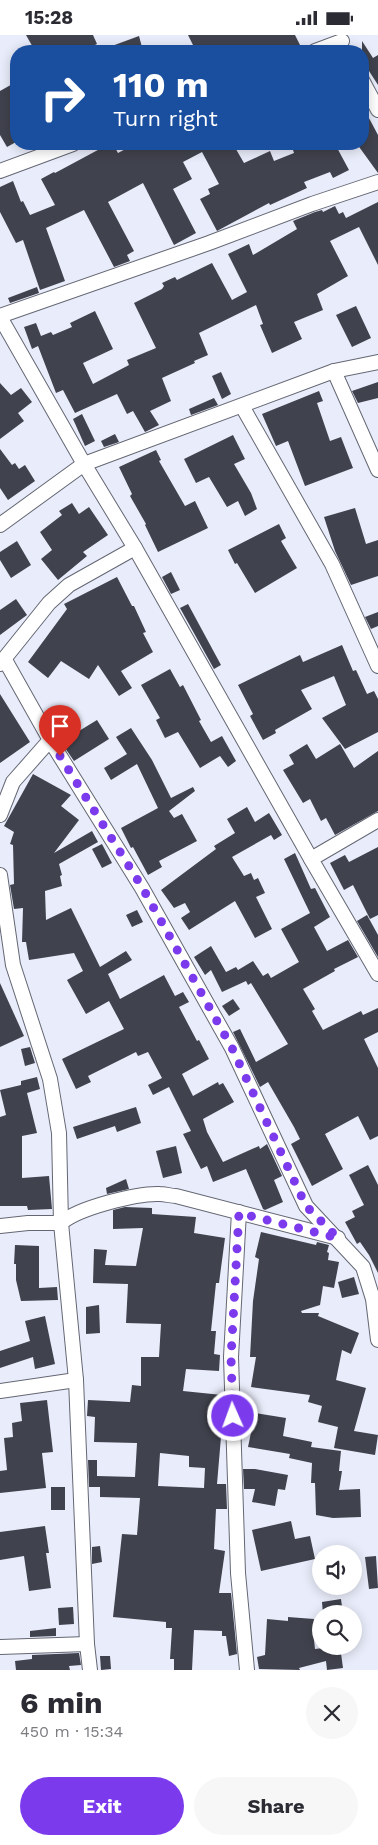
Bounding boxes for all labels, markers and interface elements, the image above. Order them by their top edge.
text: 15:28 [25,6,73,29]
text: 110 m [113,64,209,106]
icon: right [30,65,95,130]
text: Turn right [113,106,218,131]
pin [39,705,81,756]
icon: arrive [46,712,74,740]
position arrow [206,1389,258,1441]
map controls [312,1545,362,1655]
button: sound [312,1545,362,1595]
button: search [312,1605,362,1655]
text: 6 min [20,1685,103,1720]
button: close [306,1687,358,1739]
text: 450 m · 15:34 [20,1722,123,1741]
button: Exit [20,1777,184,1835]
button: Share [194,1777,358,1835]

